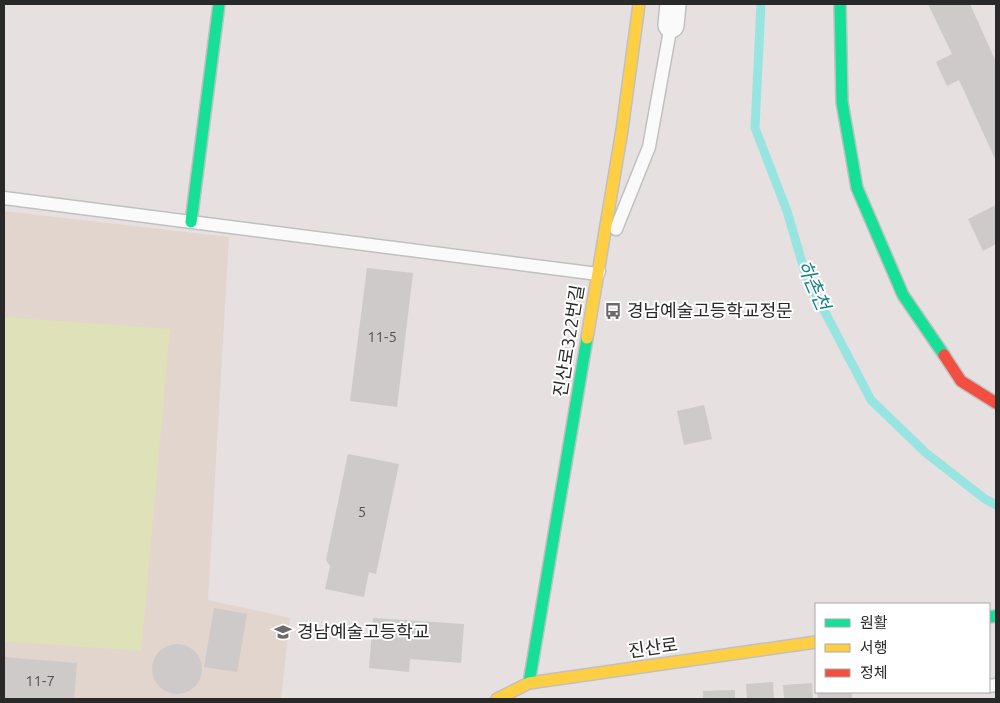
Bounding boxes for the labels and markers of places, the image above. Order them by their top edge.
place label: 경남예술고등학교정문 [627,300,793,320]
bus stop icon: 경남예술고등학교정문 [603,301,623,321]
place label: 경남예술고등학교 [297,621,429,641]
school or university icon: 경남예술고등학교 [273,622,293,642]

